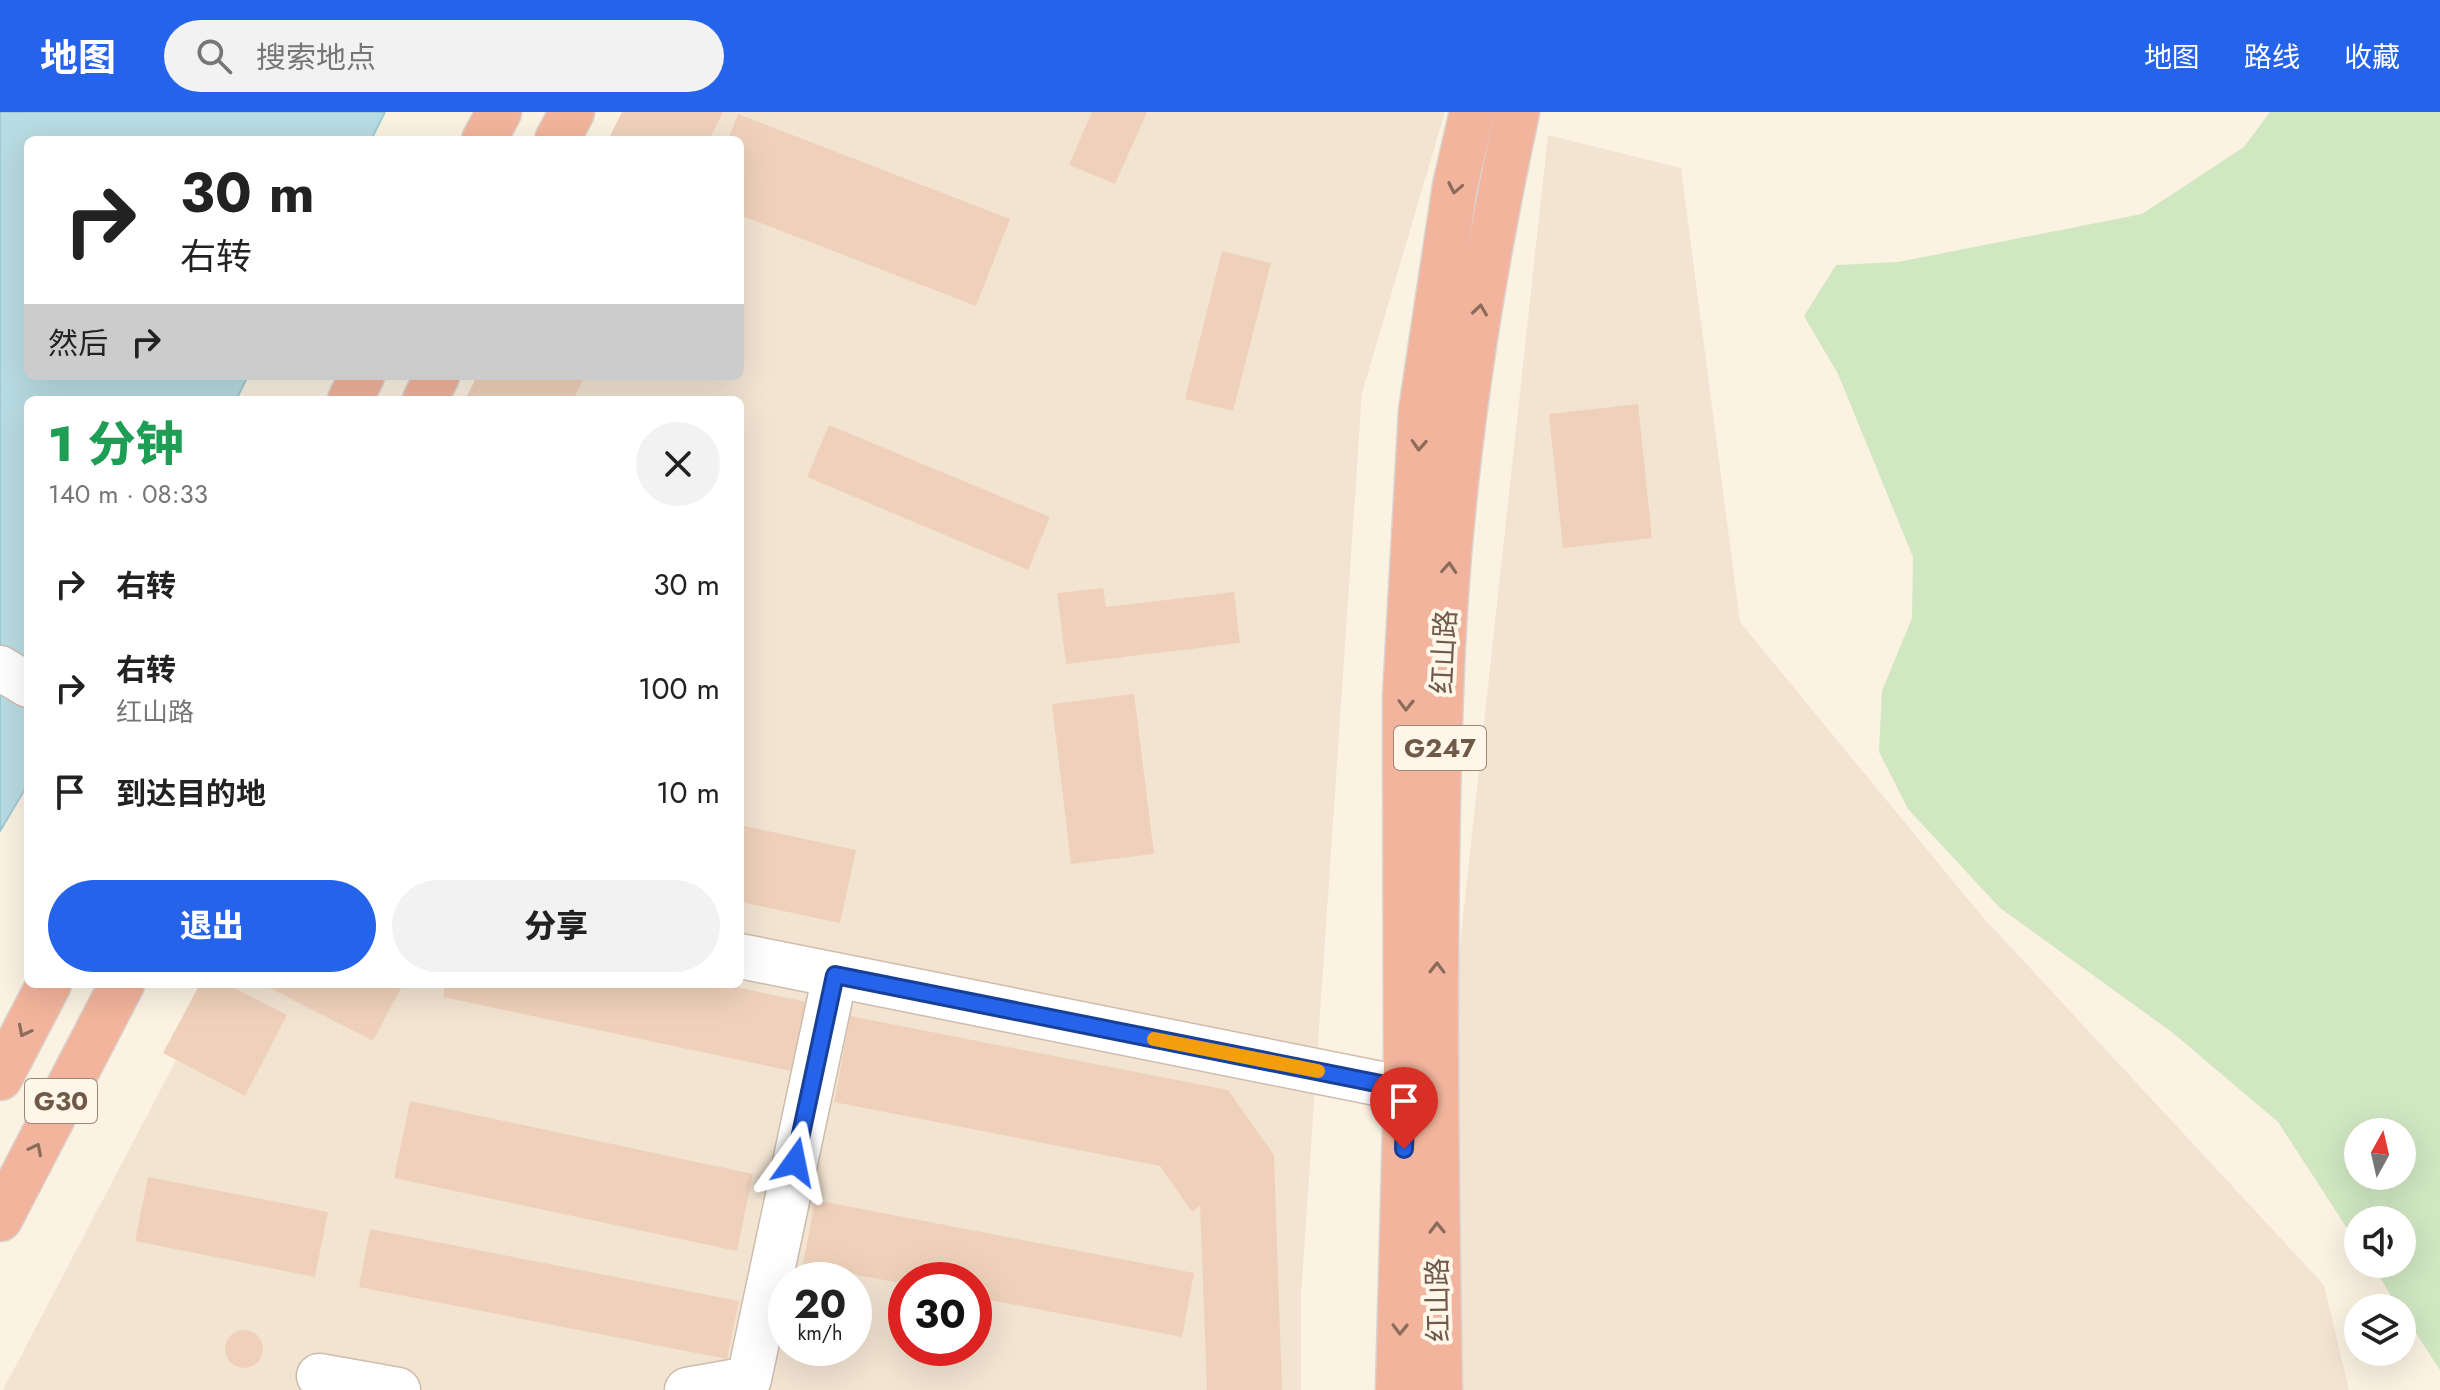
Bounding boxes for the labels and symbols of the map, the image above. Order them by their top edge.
one-way arrow [1447,181,1464,194]
one-way arrow [1471,303,1488,317]
one-way arrow [1410,439,1427,452]
one-way arrow [1440,561,1457,574]
street label: 红山路 [1421,609,1467,695]
one-way arrow [1397,699,1414,712]
road number: G247 [1394,726,1486,770]
one-way arrow [1428,961,1446,974]
one-way arrow [19,1023,34,1038]
pin [1370,1067,1438,1149]
road number: G30 [25,1079,97,1123]
north arrow [2344,1118,2416,1190]
position arrow [753,1120,837,1204]
one-way arrow [26,1143,42,1158]
one-way arrow [1429,1221,1446,1234]
street label: 红山路 [1417,1258,1459,1342]
speed limit sign: 30 [888,1262,992,1366]
one-way arrow [1391,1323,1409,1336]

